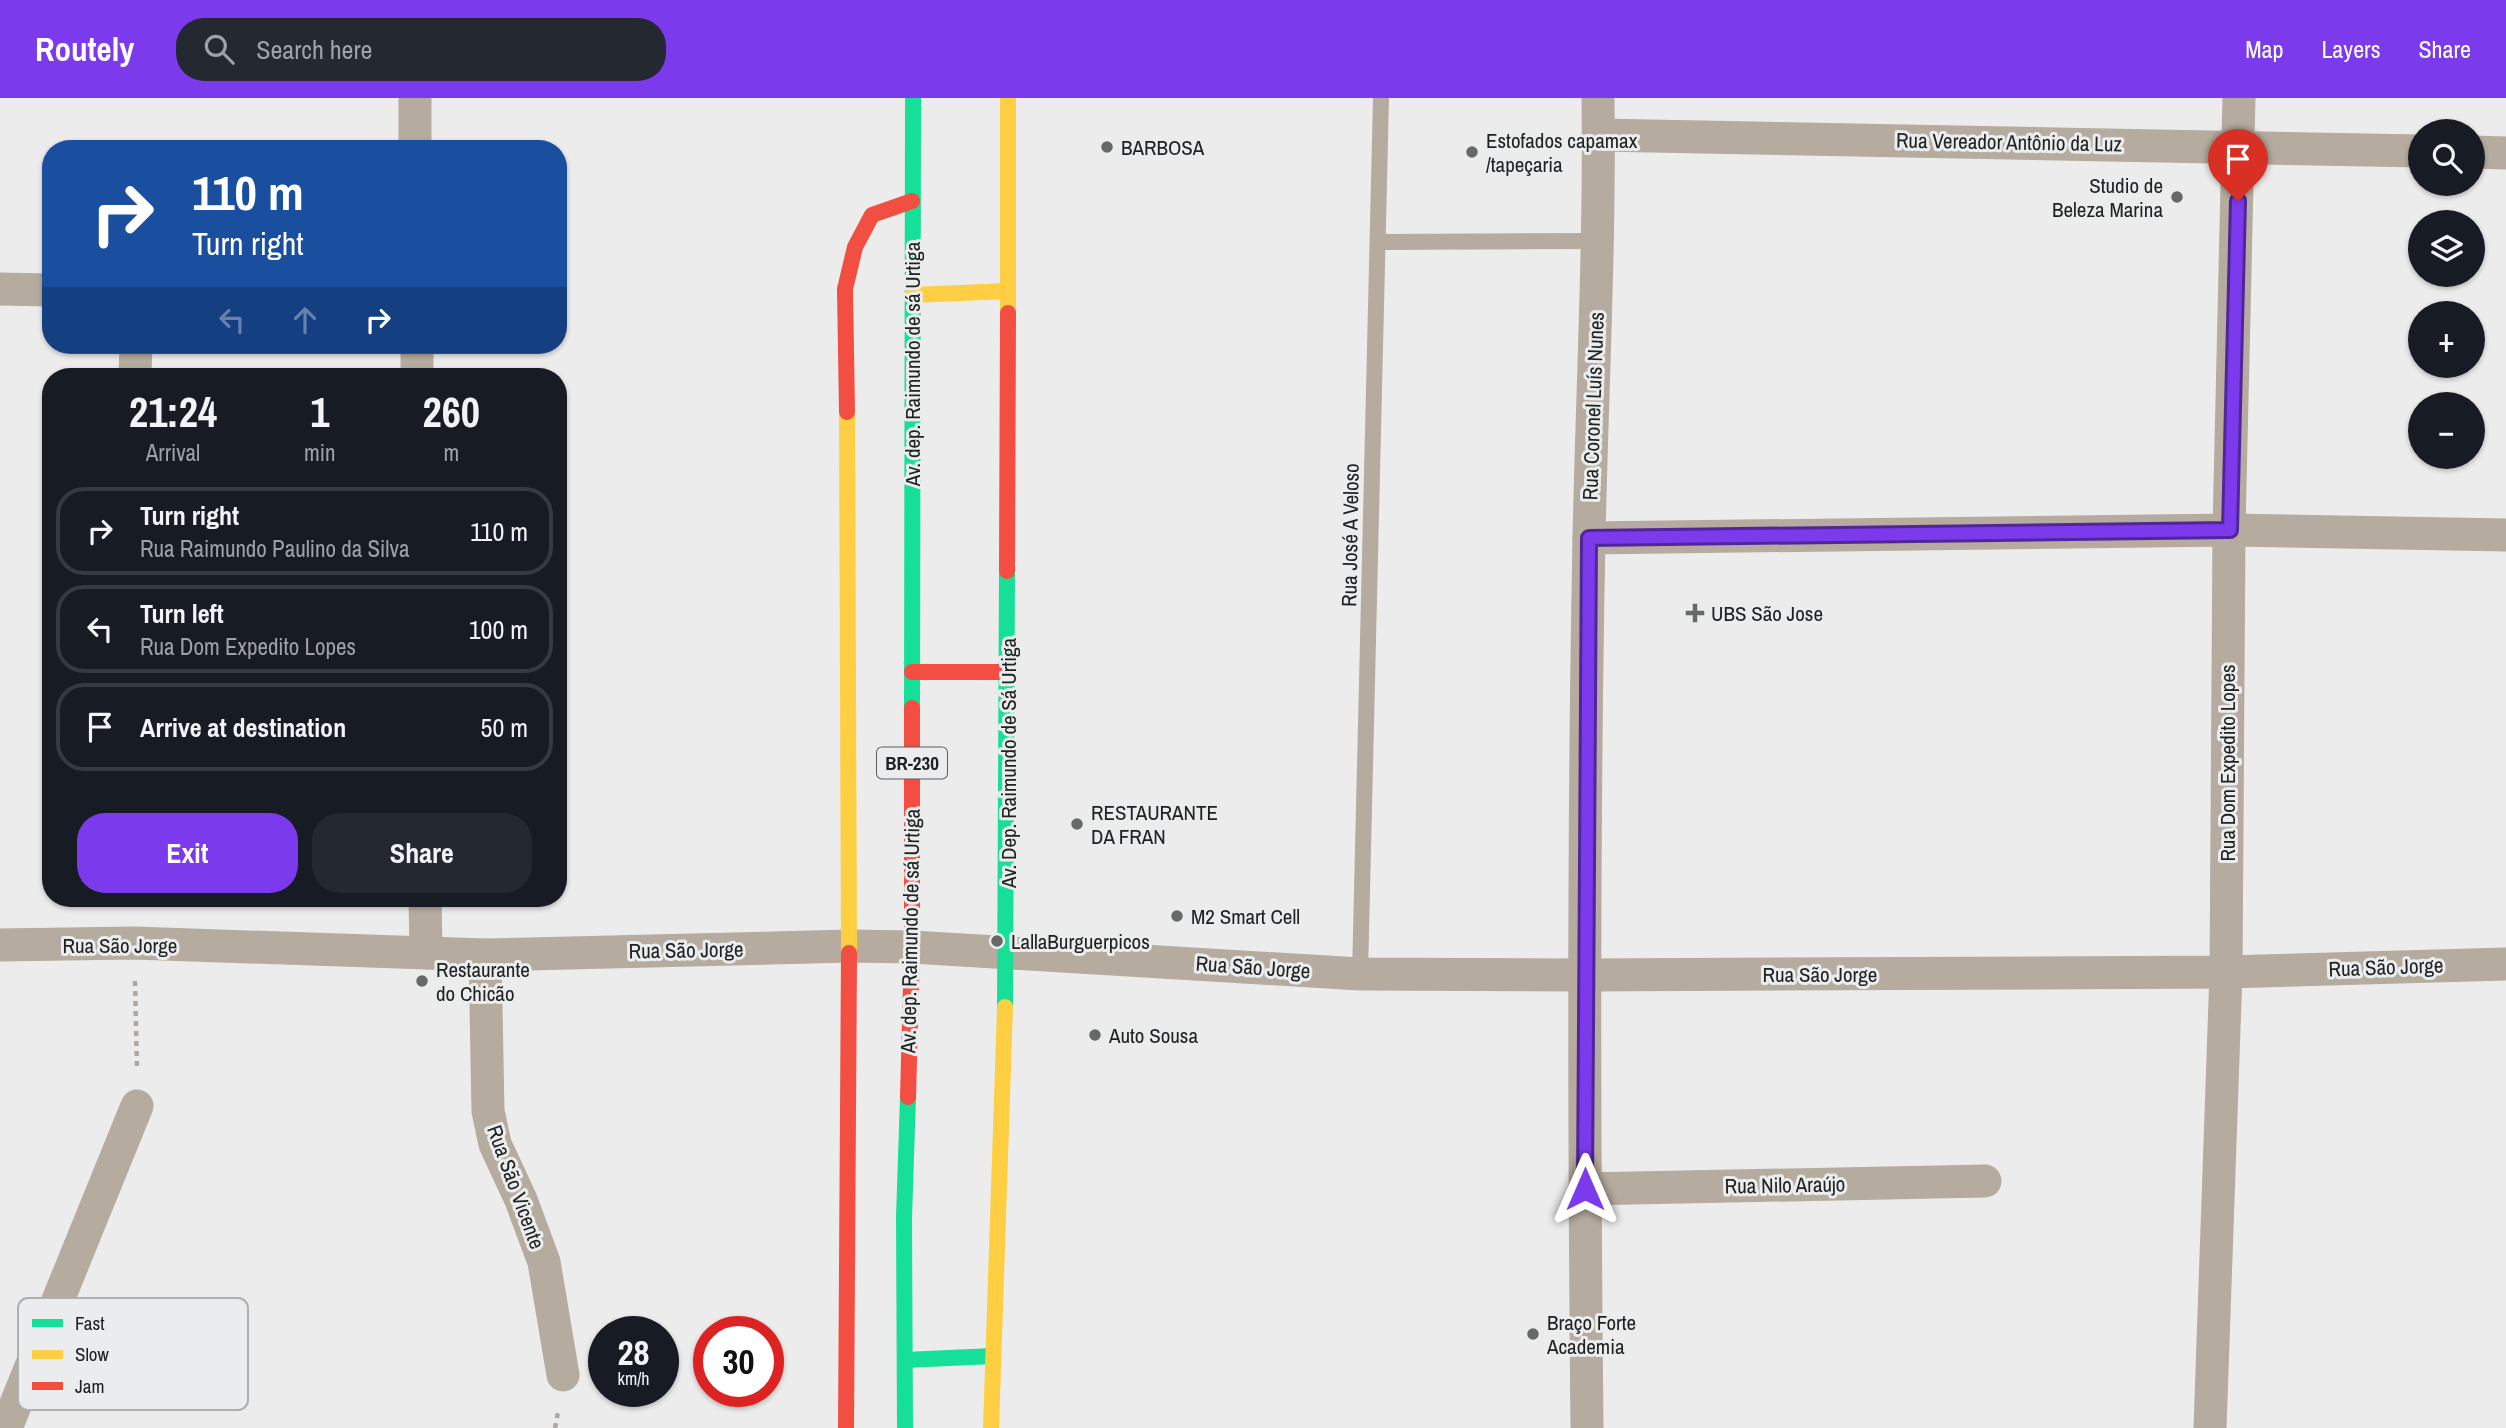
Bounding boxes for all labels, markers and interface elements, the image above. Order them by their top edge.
search box [176,18,666,81]
text: Routely [35,27,134,71]
icon: search [200,30,238,68]
text: Search here [256,32,372,67]
text: Map [2245,33,2283,65]
text: Layers [2321,33,2380,65]
text: Share [2418,33,2471,65]
map controls [2408,119,2485,469]
button: search [2408,119,2485,196]
place label: Estofados capamax /tapeçaria [1486,126,1638,179]
street label: Rua Vereador Antônio da Luz [1896,126,2123,158]
pin [2208,129,2268,201]
place label: BARBOSA [1121,133,1205,162]
marker: BARBOSA [1099,139,1115,155]
icon: arrive [2219,140,2257,178]
marker: Estofados capamax /tapeçaria [1464,144,1480,160]
text: 110 m [192,159,304,225]
icon: right [77,168,168,259]
place label: Studio de Beleza Marina [2052,171,2163,224]
marker: Studio de Beleza Marina [2169,189,2185,205]
button: layers [2408,210,2485,287]
text: Turn right [192,222,304,265]
street label: Av. dep. Raimundo de sá Urtiga [898,241,927,487]
icon: left [213,301,251,339]
icon: ahead [286,301,324,339]
icon: right [359,301,397,339]
button: + [2408,301,2485,378]
street label: Rua Coronel Luís Nunes [1575,311,1611,501]
text: 21:24 [129,384,217,440]
text: 1 [310,384,329,440]
text: 260 [423,384,480,440]
button: − [2408,392,2485,469]
text: Arrival [146,437,200,468]
text: min [304,437,336,468]
text: m [443,437,459,468]
street label: Rua José A Veloso [1334,463,1366,607]
text: Turn right [140,498,239,533]
icon: right [81,512,119,550]
text: 110 m [470,514,528,549]
text: Rua Raimundo Paulino da Silva [140,533,409,564]
text: Turn left [140,596,224,631]
place label: UBS São Jose [1711,599,1823,628]
marker: UBS São Jose [1685,603,1705,623]
icon: left [81,610,119,648]
text: 100 m [469,612,528,647]
text: Rua Dom Expedito Lopes [140,631,356,662]
street label: Av. Dep. Raimundo de Sá Urtiga [994,637,1023,889]
street label: Rua Dom Expedito Lopes [2213,664,2242,862]
icon: arrive [81,708,119,746]
text: Arrive at destination [140,710,346,745]
text: 50 m [481,710,528,745]
road number: BR-230 [877,748,947,778]
place label: RESTAURANTE DA FRAN [1091,798,1218,851]
street label: Av. dep. Raimundo de sá Urtiga [893,808,927,1054]
button: Exit [77,813,298,893]
button: Share [312,813,532,893]
marker: RESTAURANTE DA FRAN [1069,816,1085,832]
place label: M2 Smart Cell [1191,902,1300,931]
marker: M2 Smart Cell [1169,908,1185,924]
place label: LallaBurguerpicos [1011,927,1150,956]
street label: Rua São Jorge [63,931,177,960]
marker: LallaBurguerpicos [989,933,1005,949]
street label: Rua São Jorge [628,934,744,966]
street label: Rua São Jorge [1195,949,1311,985]
street label: Rua São Jorge [2328,951,2444,983]
place label: Restaurante do Chicão [436,955,530,1008]
street label: Rua São Jorge [1763,960,1877,989]
marker: Restaurante do Chicão [414,973,430,989]
place label: Auto Sousa [1108,1021,1198,1050]
marker: Auto Sousa [1087,1027,1103,1043]
street label: Rua São Vicente [480,1121,552,1253]
position arrow [1548,1152,1622,1226]
street label: Rua Nilo Araújo [1724,1169,1846,1201]
legend [18,1298,248,1410]
place label: Braço Forte Academia [1546,1308,1636,1361]
text: Fast [75,1310,105,1336]
speed limit sign: 30 [693,1316,784,1407]
marker: Braço Forte Academia [1525,1326,1541,1342]
text: 28 [618,1329,649,1376]
text: Slow [75,1341,110,1367]
text: km/h [618,1366,650,1391]
text: Jam [75,1373,104,1399]

